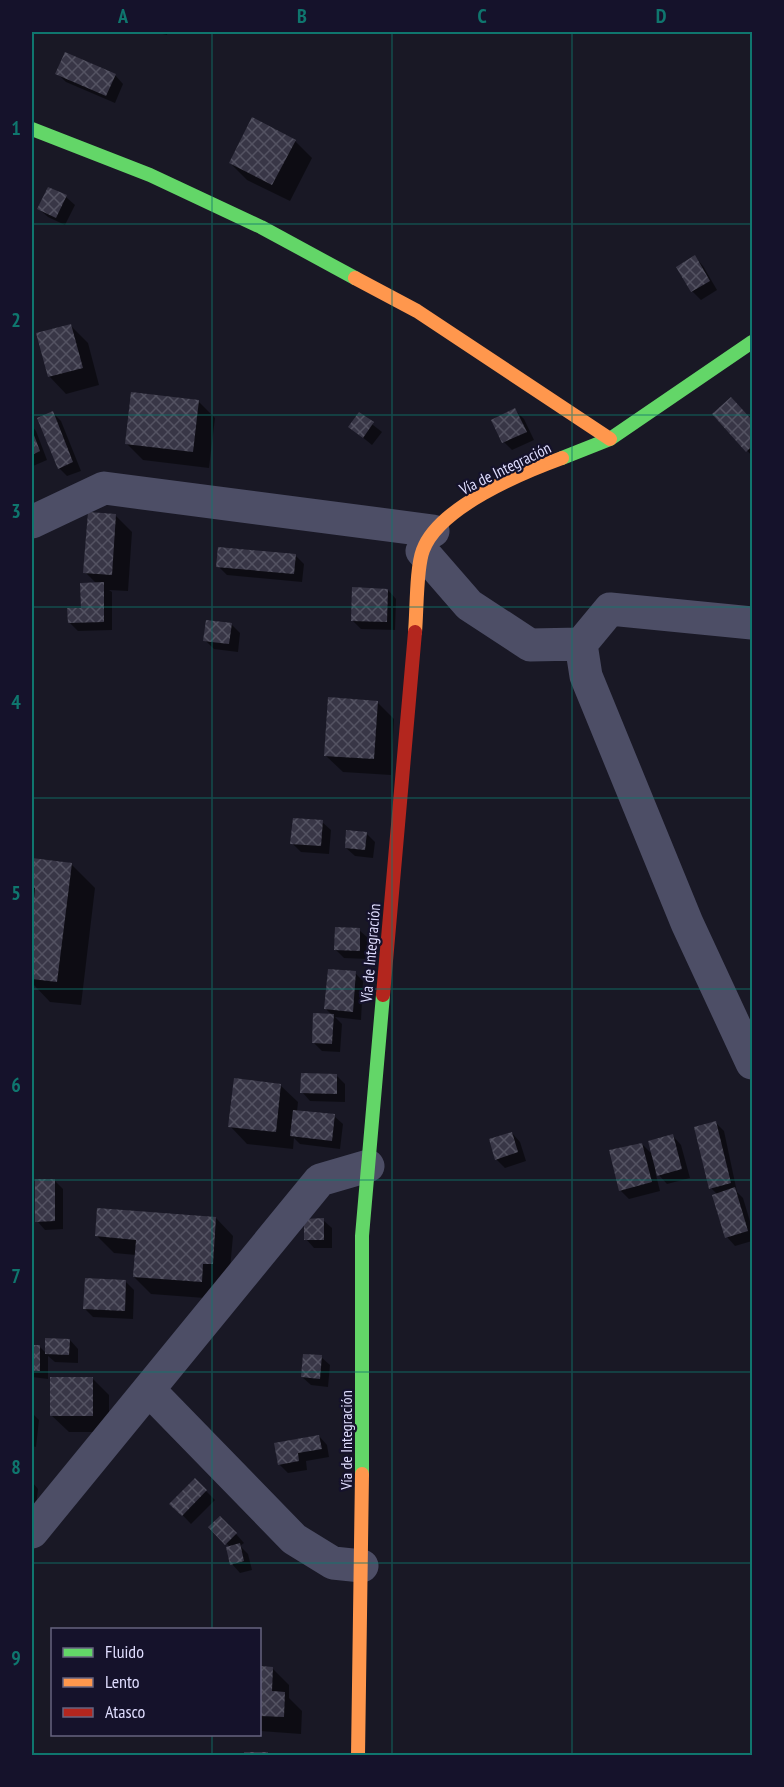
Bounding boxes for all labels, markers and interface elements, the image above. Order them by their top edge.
text: A [117,3,129,29]
text: B [297,3,307,29]
text: C [477,3,487,29]
text: D [656,3,667,29]
text: 1 [11,115,21,141]
text: 2 [11,307,21,333]
street label: Vía de Integración [455,437,554,499]
text: 3 [11,498,21,524]
text: 4 [11,689,21,715]
text: 5 [11,880,21,906]
street label: Vía de Integración [356,903,384,1004]
text: 6 [11,1072,21,1098]
text: 7 [11,1263,21,1289]
street label: Vía de Integración [336,1390,356,1491]
text: 8 [11,1454,21,1480]
legend [51,1628,261,1736]
text: Fluido [105,1640,144,1663]
text: 9 [11,1645,21,1671]
text: Lento [105,1670,140,1693]
text: Atasco [105,1700,146,1723]

